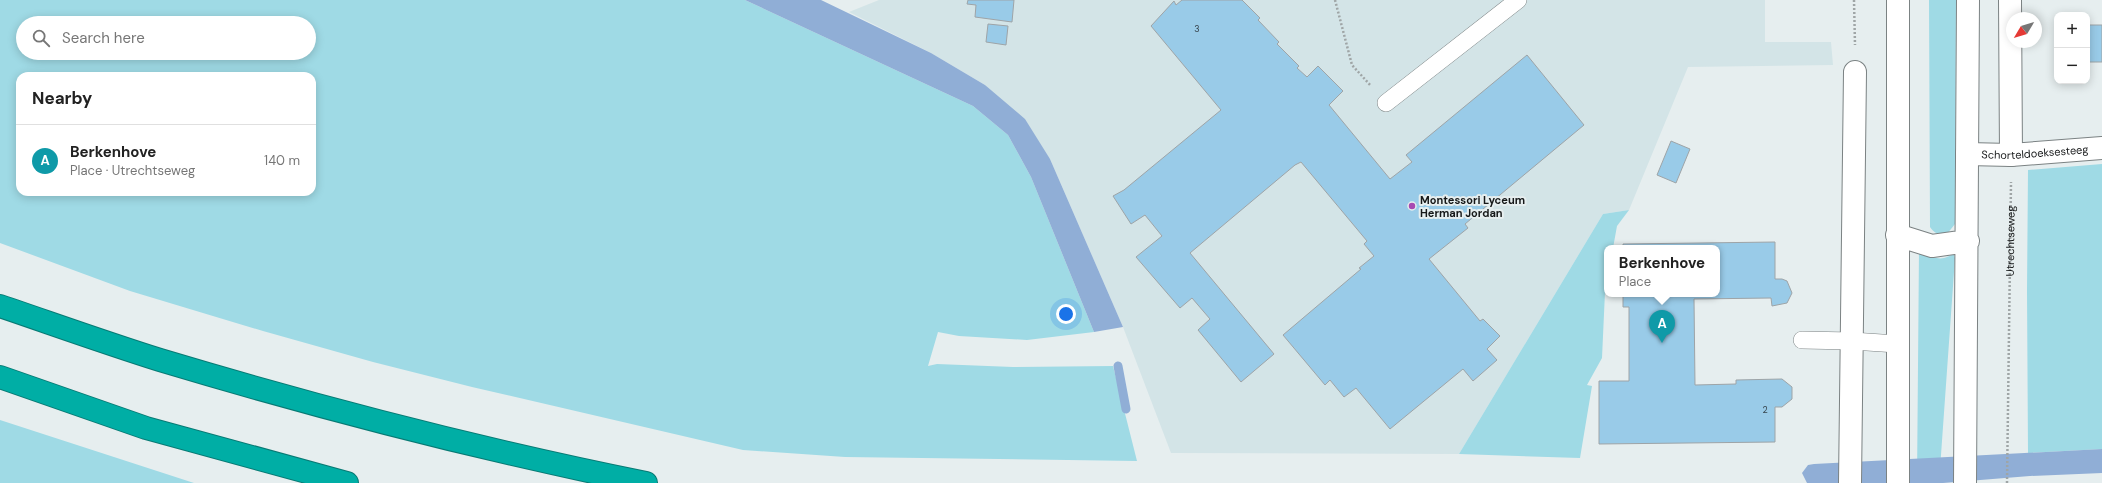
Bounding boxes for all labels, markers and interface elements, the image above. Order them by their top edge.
north arrow [2006,12,2042,48]
map controls [2054,12,2090,84]
button: + [2054,12,2090,48]
search box [16,16,316,60]
house number: 3 [1194,23,1200,35]
icon: search [30,27,52,49]
text: Search here [62,28,145,48]
button: − [2054,48,2090,84]
text: Nearby [32,87,92,109]
text: Berkenhove [70,142,156,162]
street label: Schorteldoeksesteeg [1981,142,2089,162]
text: A [40,152,50,169]
text: 140 m [264,152,300,169]
text: Place · Utrechtseweg [70,162,195,179]
place label: Montessori Lyceum Herman Jordan [1420,193,1525,220]
marker: Montessori Lyceum Herman Jordan [1407,201,1417,211]
street label: Utrechtseweg [2003,206,2018,276]
popup [1604,245,1720,297]
text: Berkenhove [1619,253,1705,273]
text: Place [1619,273,1651,290]
your location [1056,304,1076,324]
pin: A [1649,310,1675,343]
house number: 2 [1762,404,1768,416]

